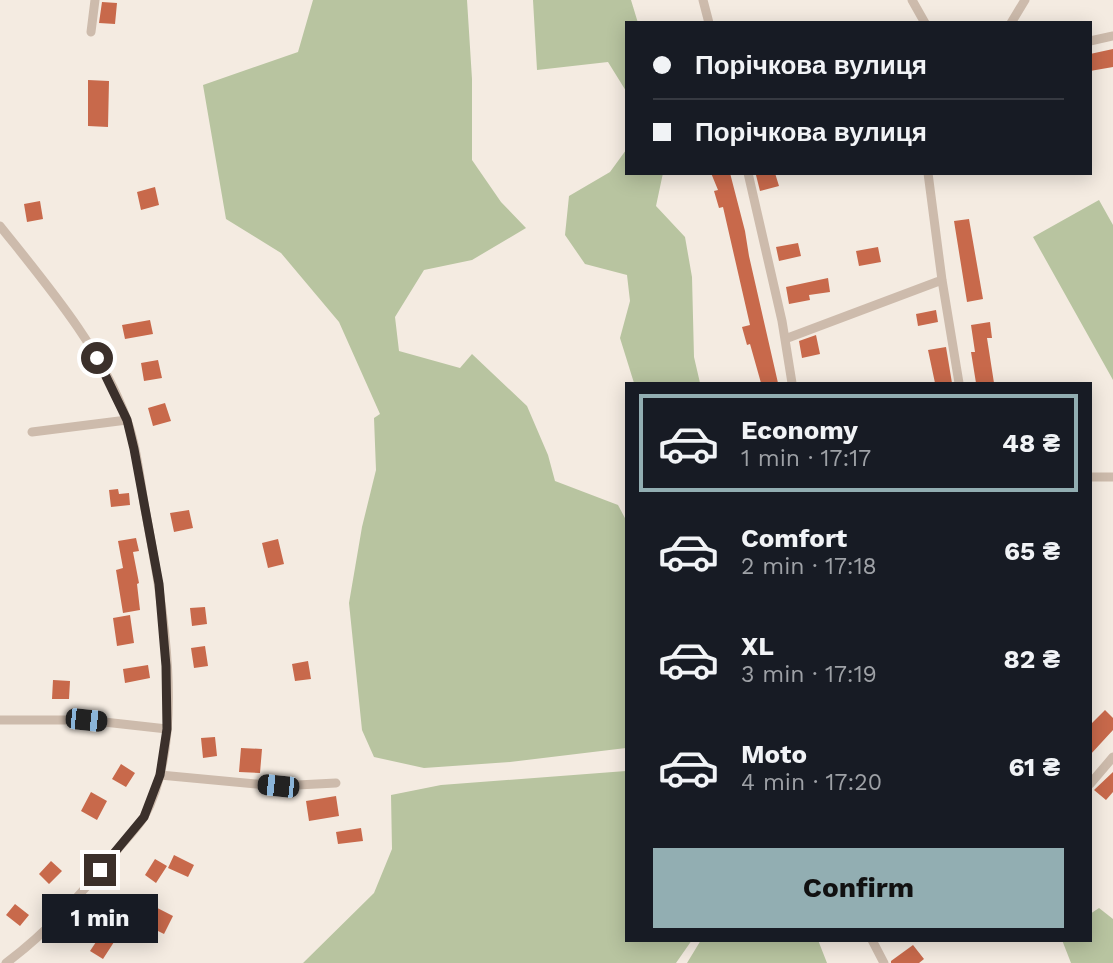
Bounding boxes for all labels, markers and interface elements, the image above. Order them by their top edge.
text: Порічкова вулиця [695,50,927,80]
text: Порічкова вулиця [695,117,927,147]
route start [81,342,113,374]
icon: car [657,412,720,475]
text: Economy [741,415,858,445]
text: 48 ₴ [1002,428,1060,458]
text: 1 min · 17:17 [741,445,871,472]
icon: car [657,520,720,583]
text: Comfort [741,523,847,553]
text: 65 ₴ [1004,536,1060,566]
text: 2 min · 17:18 [741,553,877,580]
icon: car [657,628,720,691]
text: XL [741,631,774,661]
text: 82 ₴ [1003,644,1060,674]
text: 3 min · 17:19 [741,661,877,688]
car [65,707,108,733]
icon: car [657,736,720,799]
text: Moto [741,739,807,769]
text: 61 ₴ [1008,752,1060,782]
text: 4 min · 17:20 [741,769,882,796]
car [257,773,300,799]
button: Confirm [653,848,1064,928]
route end [84,854,116,886]
callout: 1 min [42,894,158,944]
text: 1 min [70,905,130,932]

